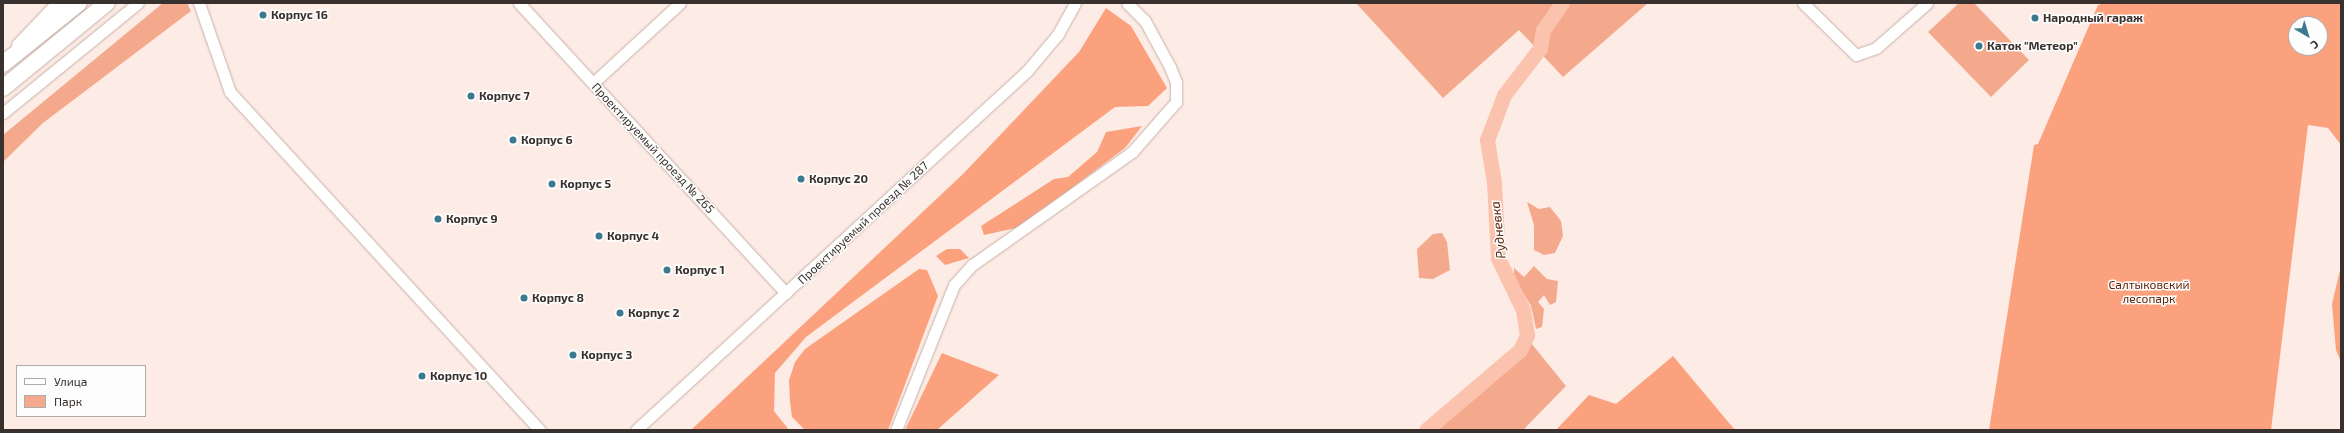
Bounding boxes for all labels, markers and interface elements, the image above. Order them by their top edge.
place label: Корпус 16 [271,8,328,22]
marker: Корпус 16 [258,10,268,20]
place label: Народный гараж [2043,11,2143,25]
marker: Народный гараж [2030,13,2040,23]
north arrow [2288,16,2328,56]
text: С [2309,38,2322,52]
place label: Каток "Метеор" [1987,39,2078,53]
marker: Каток "Метеор" [1974,41,1984,51]
street label: Проектируемый проезд № 265 [589,80,717,216]
place label: Корпус 7 [479,89,530,103]
marker: Корпус 7 [466,91,476,101]
place label: Корпус 6 [521,133,573,147]
marker: Корпус 6 [508,135,518,145]
street label: Проектируемый проезд № 287 [795,159,931,287]
place label: Корпус 20 [809,172,868,186]
marker: Корпус 20 [796,174,806,184]
place label: Корпус 5 [560,177,611,191]
marker: Корпус 5 [547,179,557,189]
water label: Рудневка [1487,200,1509,260]
place label: Корпус 9 [446,212,498,226]
marker: Корпус 9 [433,214,443,224]
place label: Корпус 4 [607,229,659,243]
marker: Корпус 4 [594,231,604,241]
place label: Корпус 1 [675,263,725,277]
marker: Корпус 1 [662,265,672,275]
park label: Салтыковский лесопарк [2108,278,2190,306]
place label: Корпус 8 [532,291,584,305]
marker: Корпус 8 [519,293,529,303]
place label: Корпус 2 [628,306,679,320]
marker: Корпус 2 [615,308,625,318]
place label: Корпус 3 [581,348,632,362]
marker: Корпус 3 [568,350,578,360]
legend [16,365,146,417]
place label: Корпус 10 [430,369,487,383]
marker: Корпус 10 [417,371,427,381]
text: Улица [54,374,87,388]
text: Парк [54,394,82,408]

